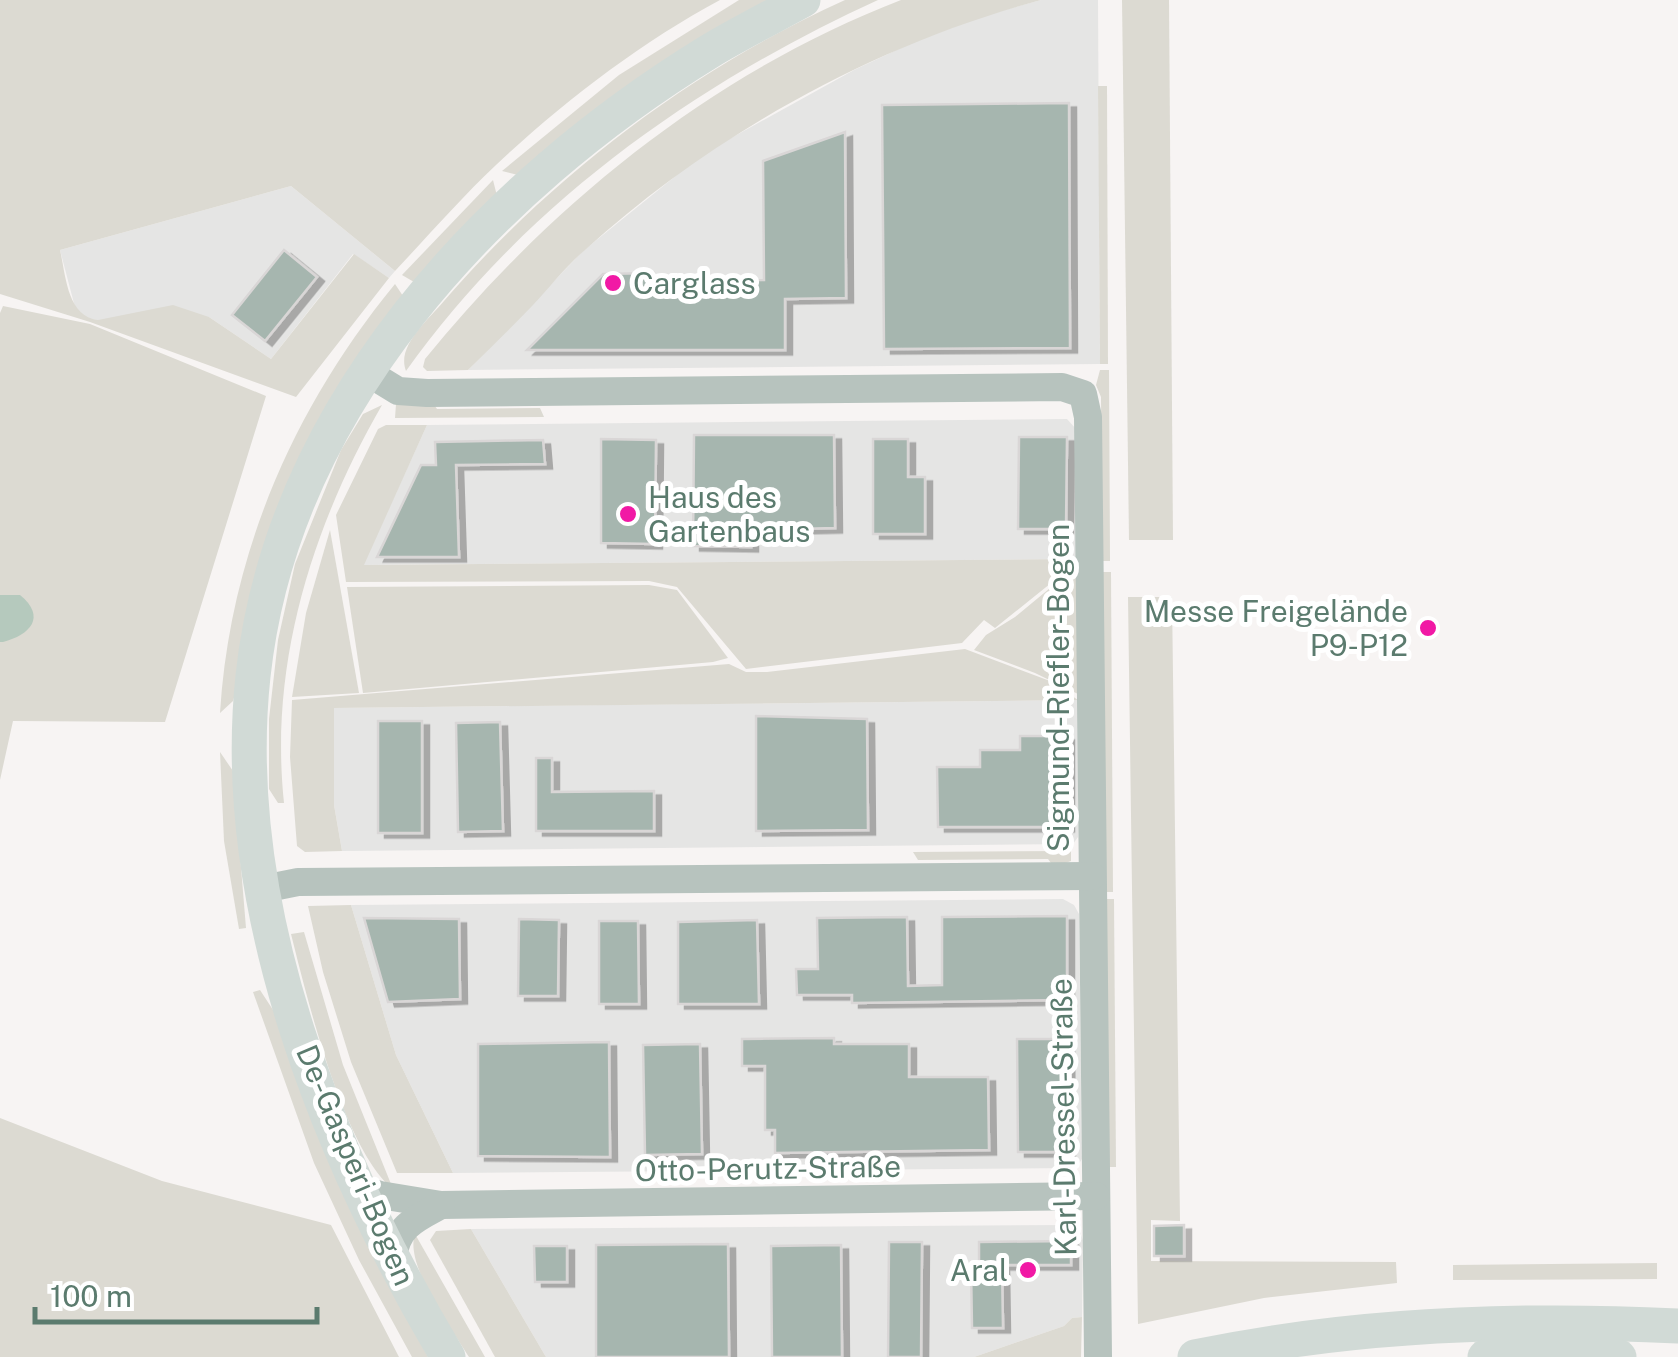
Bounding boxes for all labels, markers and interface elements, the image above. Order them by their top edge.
place label: Carglass [633,265,756,301]
marker: Carglass [602,272,624,294]
place label: Haus des Gartenbaus [648,479,810,549]
marker: Haus des Gartenbaus [617,503,639,525]
street label: Sigmund-Riefler-Bogen [1040,524,1076,852]
place label: Messe Freigelände P9-P12 [1144,593,1408,663]
marker: Messe Freigelände P9-P12 [1417,617,1439,639]
street label: Karl-Dressel-Straße [1043,978,1083,1256]
street label: De-Gasperi-Bogen [289,1039,423,1291]
street label: Otto-Perutz-Straße [635,1148,901,1188]
place label: Aral [950,1252,1008,1288]
marker: Aral [1017,1259,1039,1281]
scale bar [35,1262,318,1324]
text: 100 m [50,1278,132,1314]

